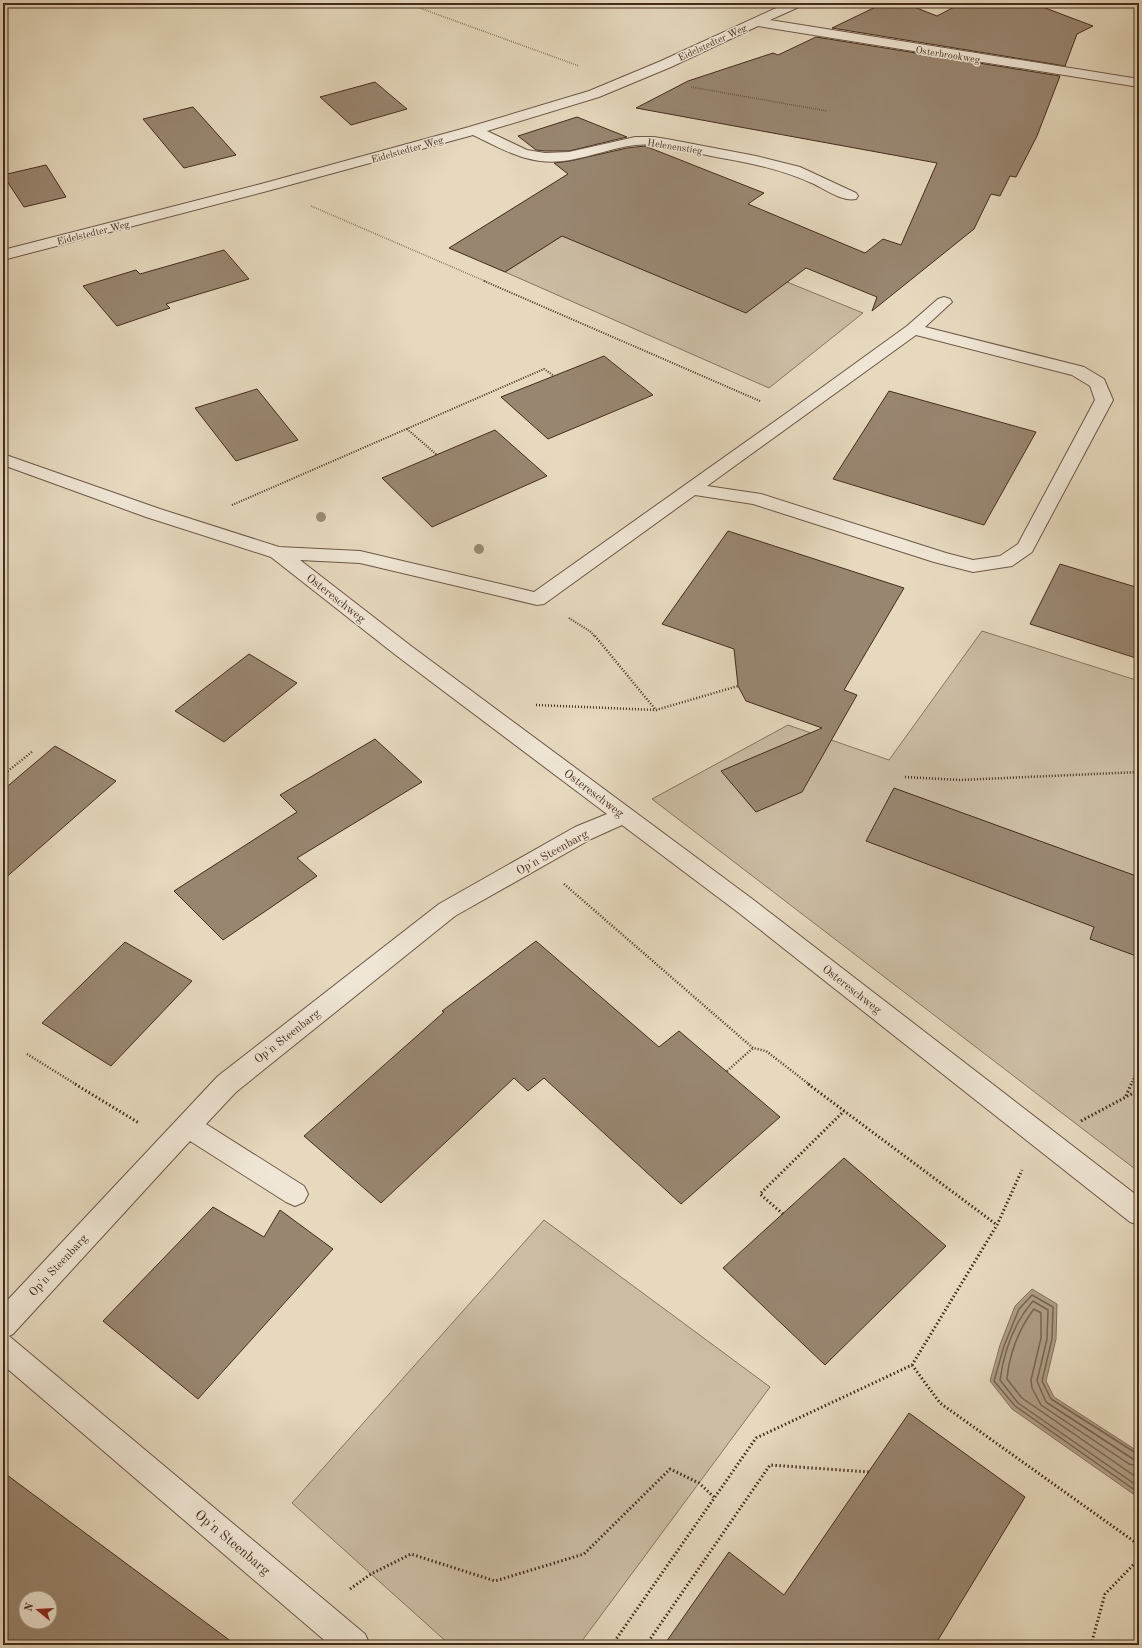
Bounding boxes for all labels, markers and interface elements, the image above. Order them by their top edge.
street label: Eidelstedter Weg [677,22,749,63]
street label: Osterbrookweg [915,45,981,65]
street label: Eidelstedter Weg [370,135,445,165]
street label: Helenenstieg [647,138,704,156]
street label: Eidelstedter Weg [56,219,131,247]
street label: Ostereschweg [304,572,368,626]
street label: Ostereschweg [561,767,626,820]
street label: Op'n Steenbarg [515,828,591,878]
street label: Ostereschweg [820,963,884,1017]
street label: Op'n Steenbarg [252,1007,323,1066]
street label: Op'n Steenbarg [27,1232,91,1299]
street label: Op'n Steenbarg [192,1507,273,1578]
north arrow [18,1590,58,1630]
text: N [23,1601,37,1613]

